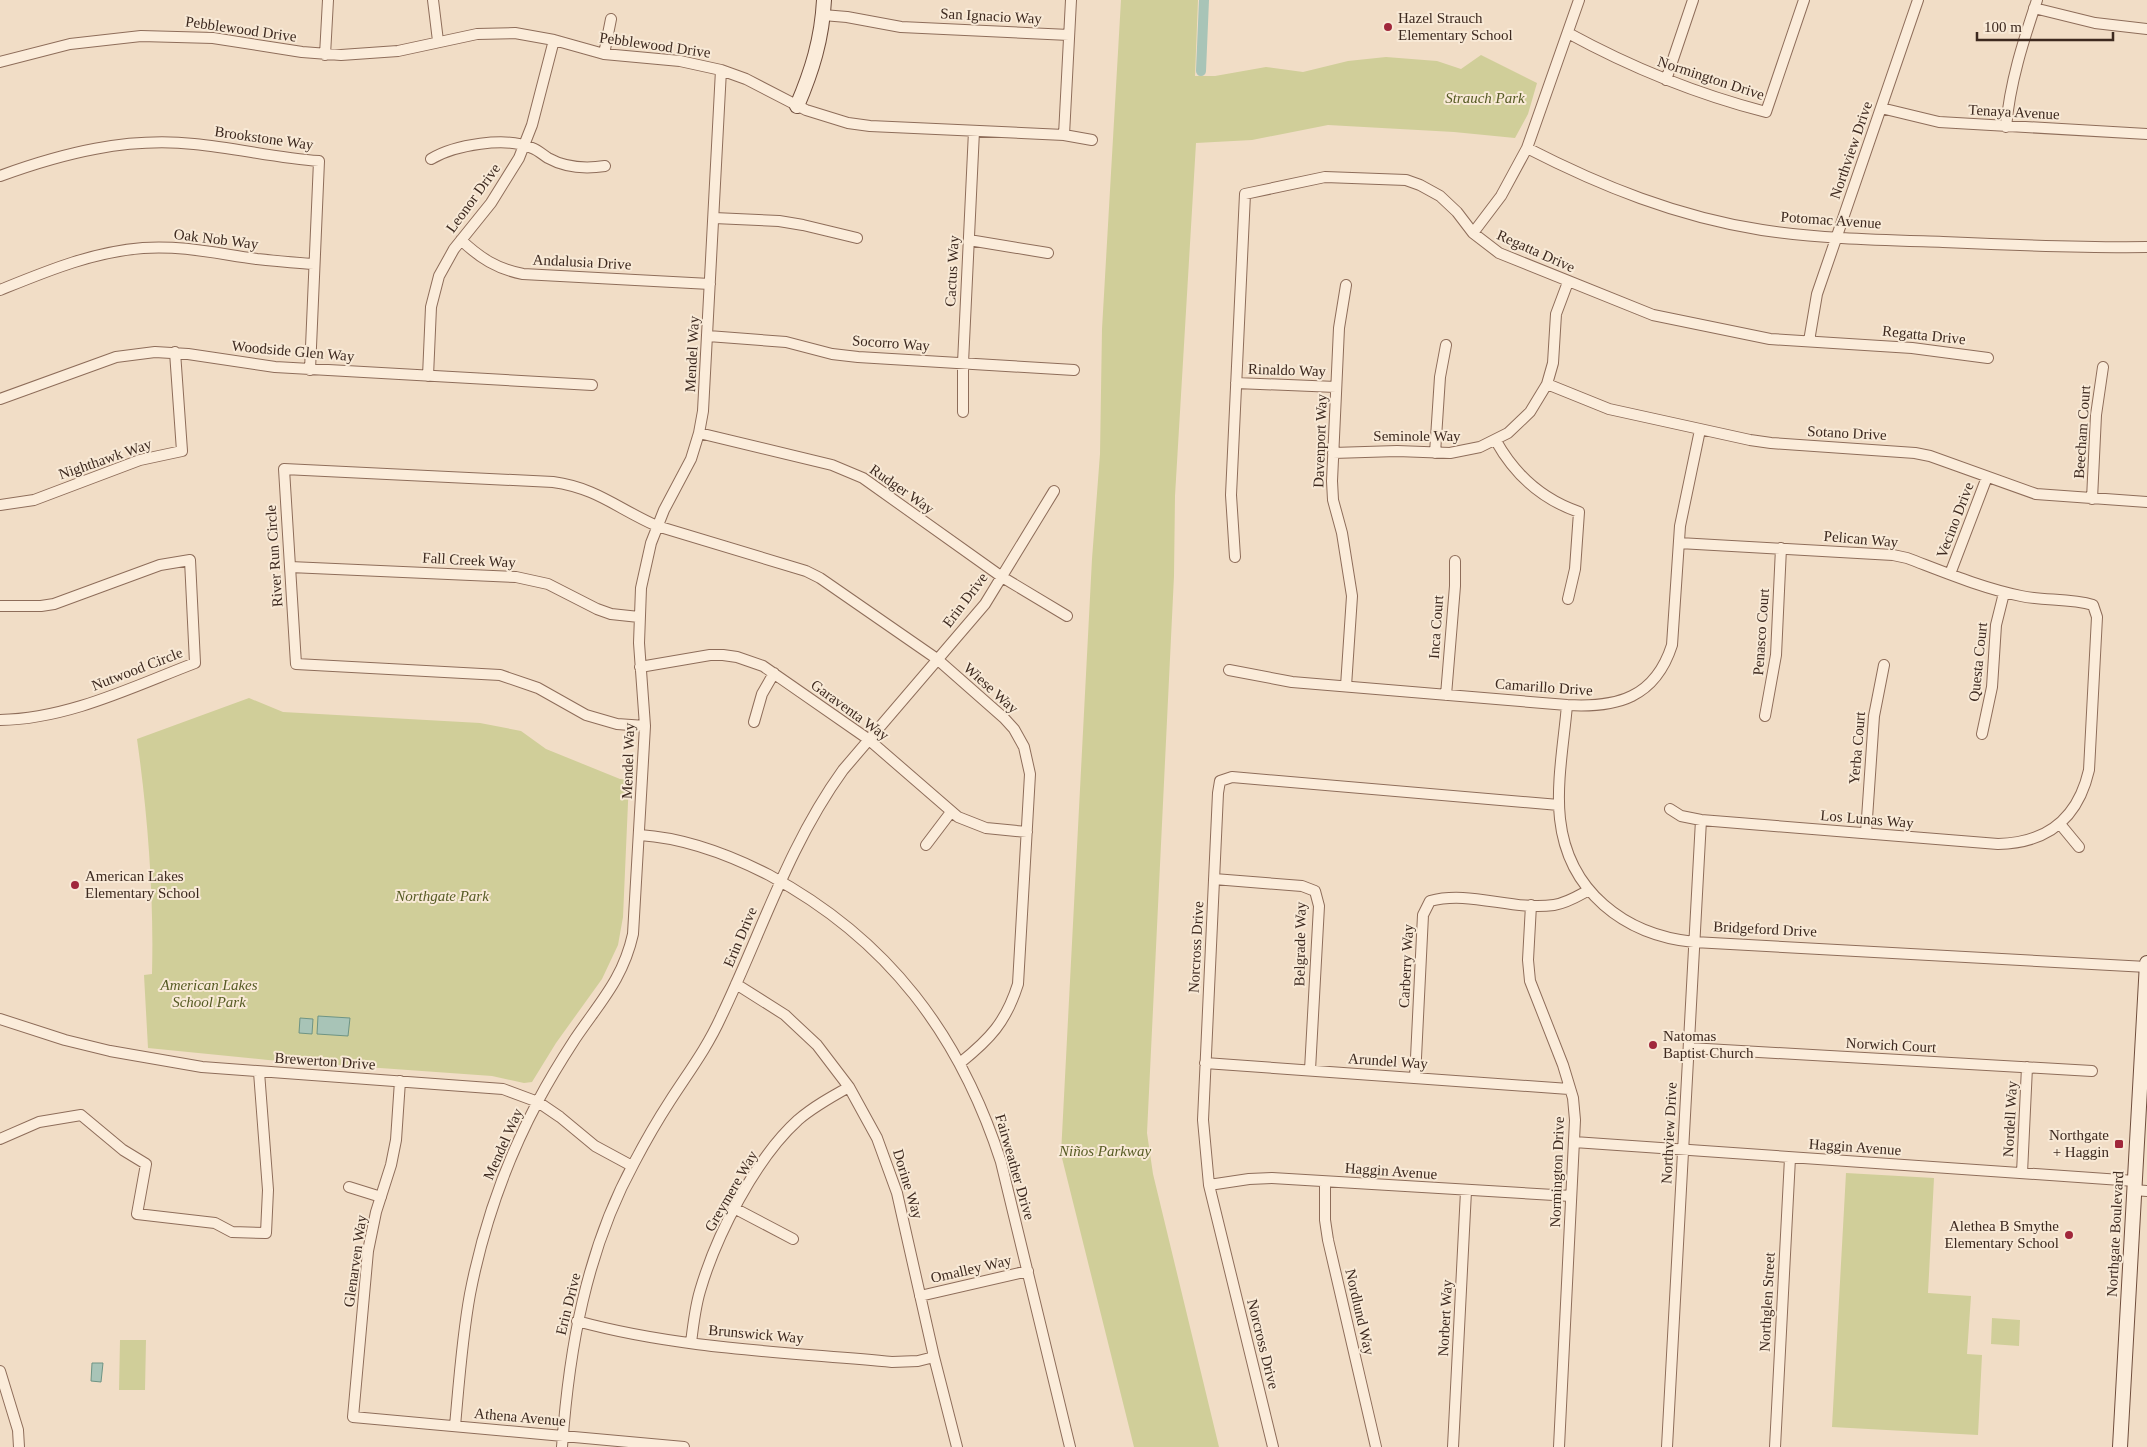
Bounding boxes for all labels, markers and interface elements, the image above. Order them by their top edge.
street label: San Ignacio Way [940,5,1043,27]
place label: Hazel Strauch Elementary School [1398,10,1513,43]
scale bar [1977,10,2113,42]
street label: Pebblewood Drive [184,13,298,45]
text: 100 m [1984,19,2022,35]
marker: Hazel Strauch Elementary School [1382,21,1394,33]
street label: Pebblewood Drive [598,29,712,61]
street label: Normington Drive [1656,53,1767,103]
park label: Strauch Park [1445,90,1525,106]
street label: Northview Drive [1827,99,1875,201]
street label: Tenaya Avenue [1968,102,2060,122]
street label: Brookstone Way [213,123,315,153]
street label: Leonor Drive [443,160,504,236]
street label: Potomac Avenue [1780,208,1882,232]
street label: Oak Nob Way [173,226,260,252]
street label: Regatta Drive [1495,227,1578,275]
street label: Cactus Way [942,234,962,307]
street label: Andalusia Drive [532,251,632,273]
street label: Mendel Way [682,315,702,393]
street label: Regatta Drive [1882,323,1967,347]
street label: Socorro Way [851,332,931,354]
street label: Woodside Glen Way [231,338,356,364]
street label: Rinaldo Way [1248,361,1327,379]
street label: Beecham Court [2071,384,2093,479]
street label: Davenport Way [1310,393,1330,488]
street label: Sotano Drive [1807,423,1887,443]
street label: Seminole Way [1373,428,1461,444]
street label: Nighthawk Way [56,435,154,482]
street label: Rudger Way [867,461,938,517]
street label: Vecino Drive [1933,480,1977,560]
street label: River Run Circle [262,504,286,608]
street label: Pelican Way [1823,528,1899,550]
street label: Fall Creek Way [422,550,517,570]
street label: Erin Drive [939,569,991,630]
street label: Penasco Court [1750,587,1772,676]
street label: Inca Court [1426,594,1446,659]
street label: Questa Court [1966,621,1990,702]
street label: Nutwood Circle [89,644,185,694]
street label: Wiese Way [961,659,1022,717]
street label: Garaventa Way [808,676,892,744]
street label: Camarillo Drive [1495,676,1594,698]
street label: Yerba Court [1846,710,1868,785]
street label: Mendel Way [619,722,637,799]
street label: Los Lunas Way [1820,807,1915,831]
place label: American Lakes Elementary School [85,868,200,901]
marker: American Lakes Elementary School [69,879,81,891]
park label: Northgate Park [394,888,489,904]
street label: Norcross Drive [1186,900,1206,993]
street label: Belgrade Way [1291,901,1309,987]
street label: Erin Drive [720,904,760,969]
street label: Bridgeford Drive [1713,918,1818,940]
street label: Carberry Way [1396,923,1416,1008]
park label: American Lakes School Park [159,977,258,1010]
place label: Natomas Baptist Church [1663,1028,1754,1061]
street label: Norwich Court [1845,1035,1937,1055]
marker: Natomas Baptist Church [1647,1039,1659,1051]
street label: Brewerton Drive [274,1049,376,1073]
street label: Arundel Way [1348,1050,1429,1072]
street label: Nordell Way [2000,1080,2020,1158]
street label: Northview Drive [1658,1081,1680,1184]
street label: Mendel Way [480,1105,526,1182]
street label: Fairweather Drive [992,1112,1038,1222]
street label: Normington Drive [1547,1116,1567,1228]
place label: Northgate + Haggin [2049,1127,2109,1160]
street label: Haggin Avenue [1808,1136,1902,1158]
marker: Northgate + Haggin [2113,1138,2125,1150]
park label: Niños Parkway [1058,1143,1151,1159]
street label: Greymere Way [701,1147,761,1234]
street label: Dorine Way [890,1147,926,1221]
street label: Haggin Avenue [1344,1160,1438,1182]
street label: Northgate Boulevard [2104,1170,2126,1297]
street label: Glenarven Way [341,1213,369,1308]
place label: Alethea B Smythe Elementary School [1944,1218,2059,1251]
marker: Alethea B Smythe Elementary School [2063,1229,2075,1241]
street label: Northglen Street [1756,1251,1778,1352]
street label: Omalley Way [929,1252,1013,1286]
street label: Nordlund Way [1342,1267,1378,1357]
street label: Erin Drive [553,1271,584,1337]
street label: Norbert Way [1435,1279,1455,1357]
street label: Norcross Drive [1244,1297,1282,1391]
street label: Brunswick Way [708,1322,805,1346]
street label: Athena Avenue [474,1405,567,1429]

